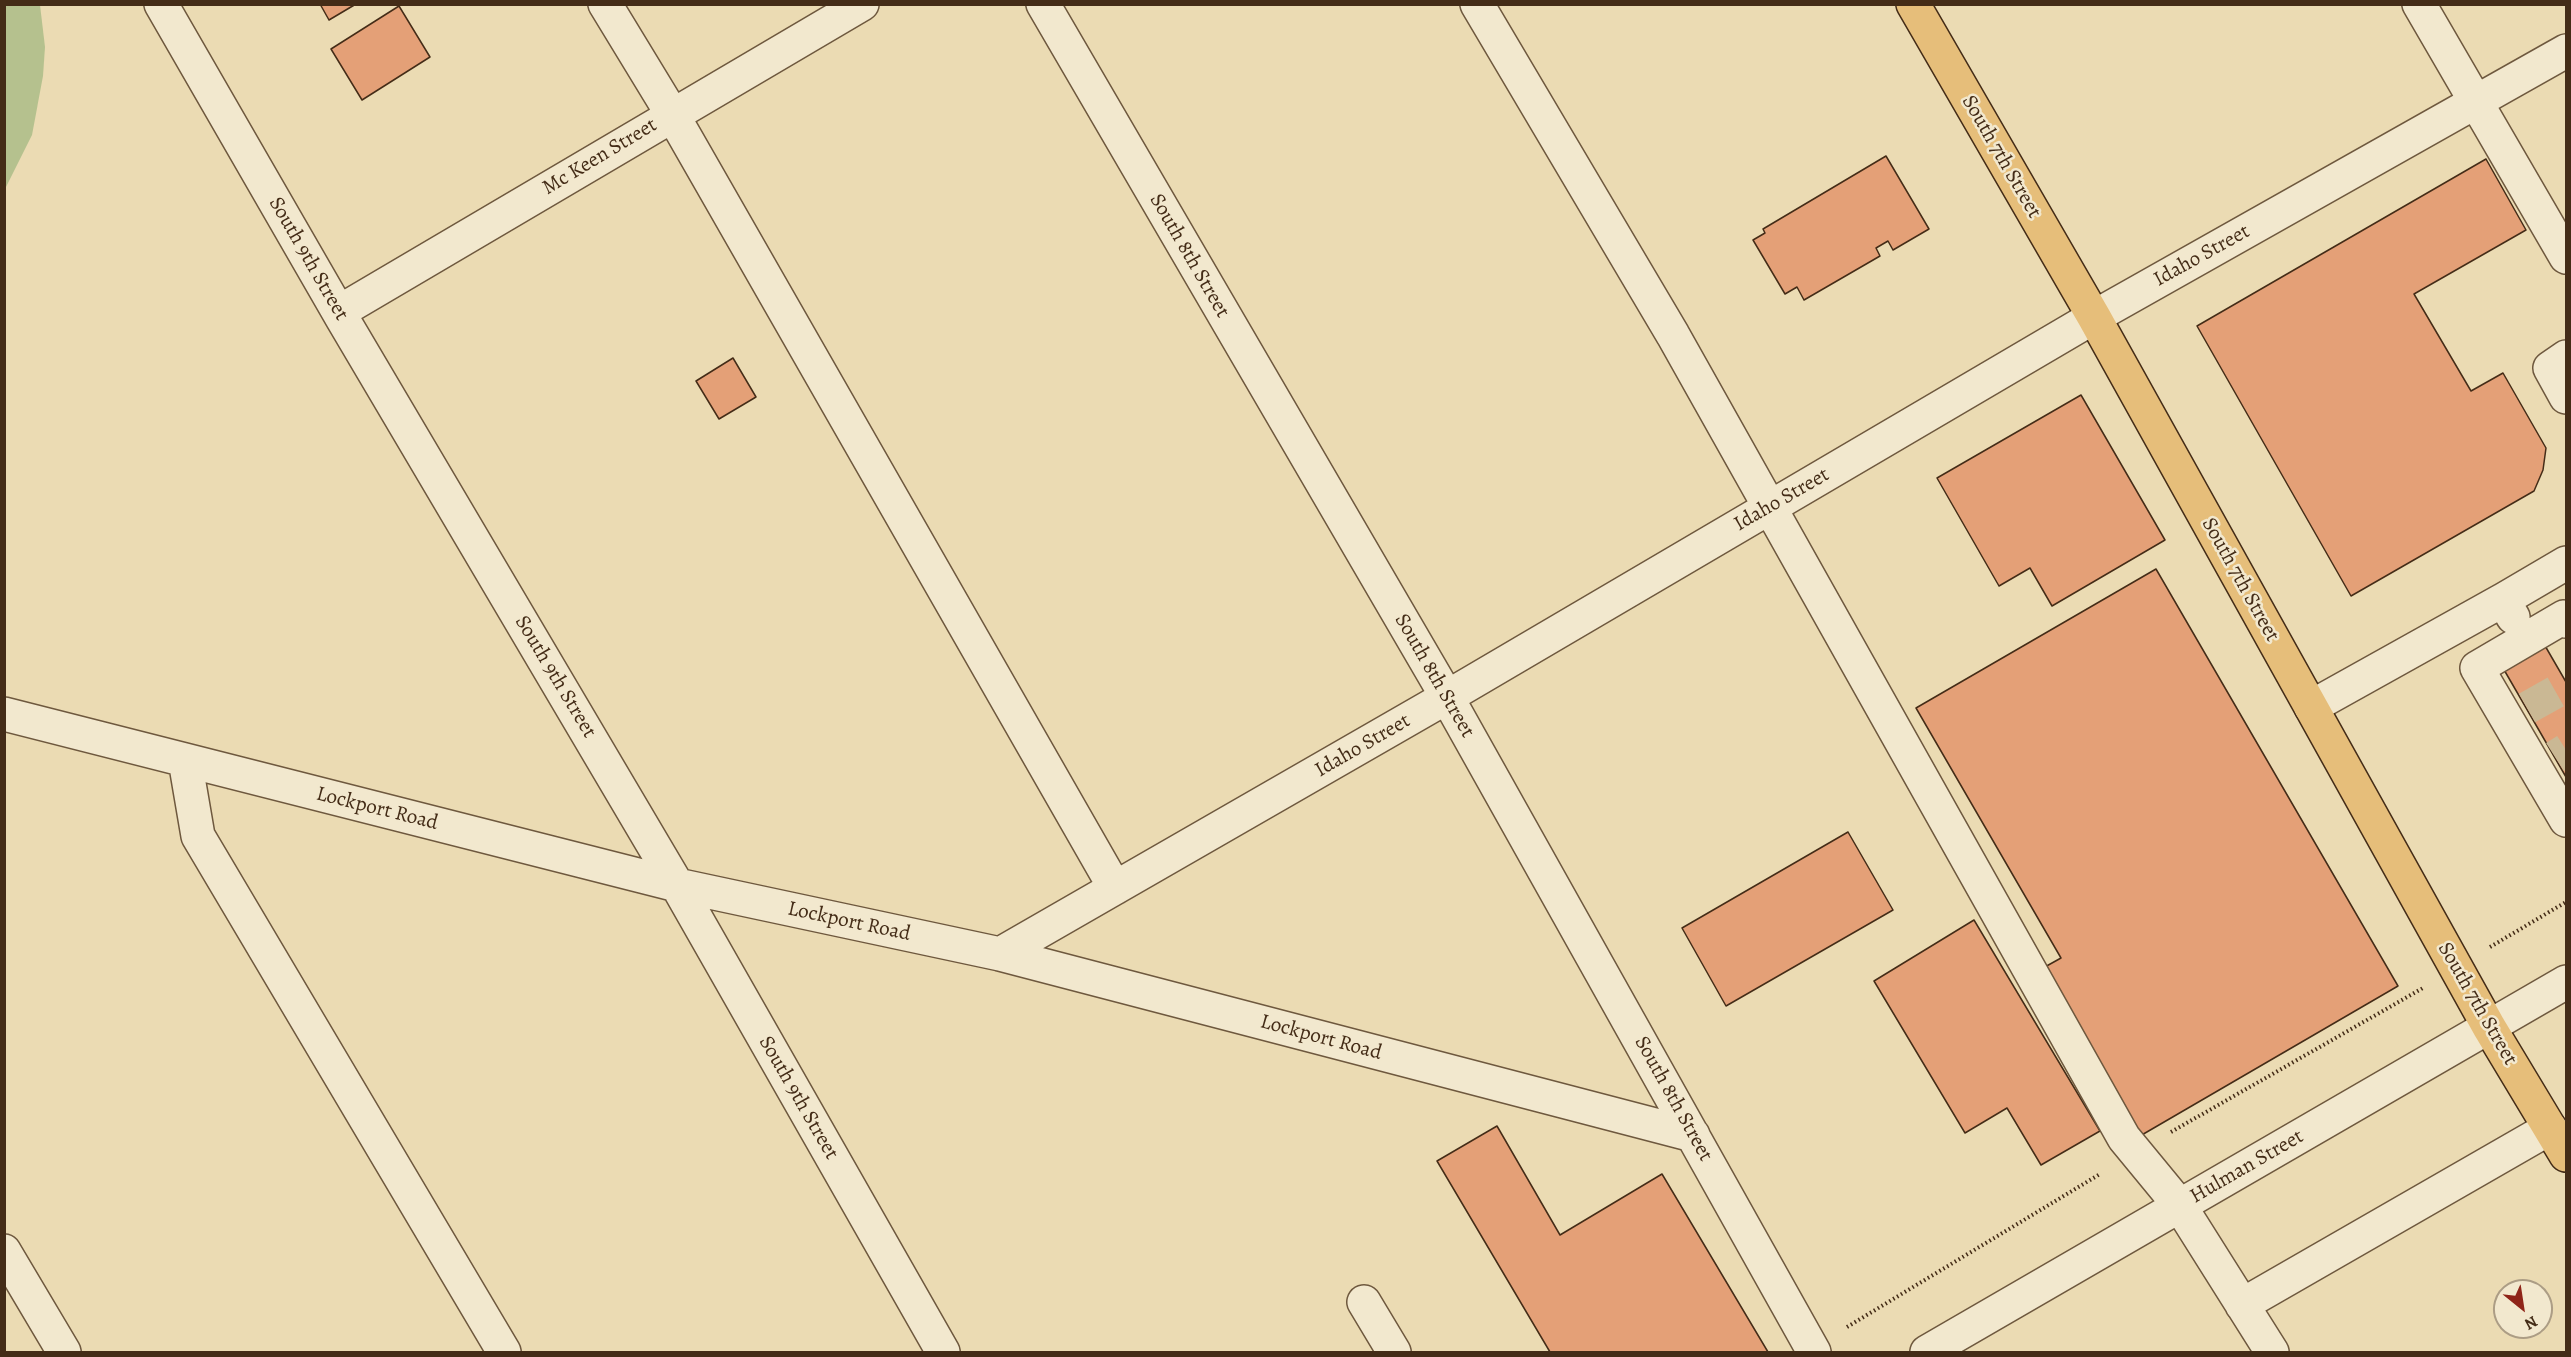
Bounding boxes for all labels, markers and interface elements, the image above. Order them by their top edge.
street label: South 7th Street [1956,91,2046,223]
street label: Mc Keen Street [538,113,662,201]
street label: South 8th Street [1143,190,1235,322]
street label: South 9th Street [263,193,353,325]
street label: Idaho Street [2150,219,2254,293]
street label: Idaho Street [1730,463,1834,537]
street label: South 7th Street [2196,514,2284,646]
street label: South 8th Street [1388,610,1480,742]
street label: South 9th Street [509,611,601,743]
street label: Idaho Street [1311,709,1415,783]
street label: Lockport Road [313,782,441,836]
street label: Lockport Road [785,897,913,947]
street label: South 7th Street [2432,938,2522,1070]
street label: Lockport Road [1257,1010,1385,1066]
street label: South 9th Street [753,1032,843,1164]
street label: South 8th Street [1628,1032,1718,1166]
street label: Hulman Street [2186,1124,2308,1210]
north arrow [2493,1279,2553,1339]
text: N [2520,1310,2542,1335]

